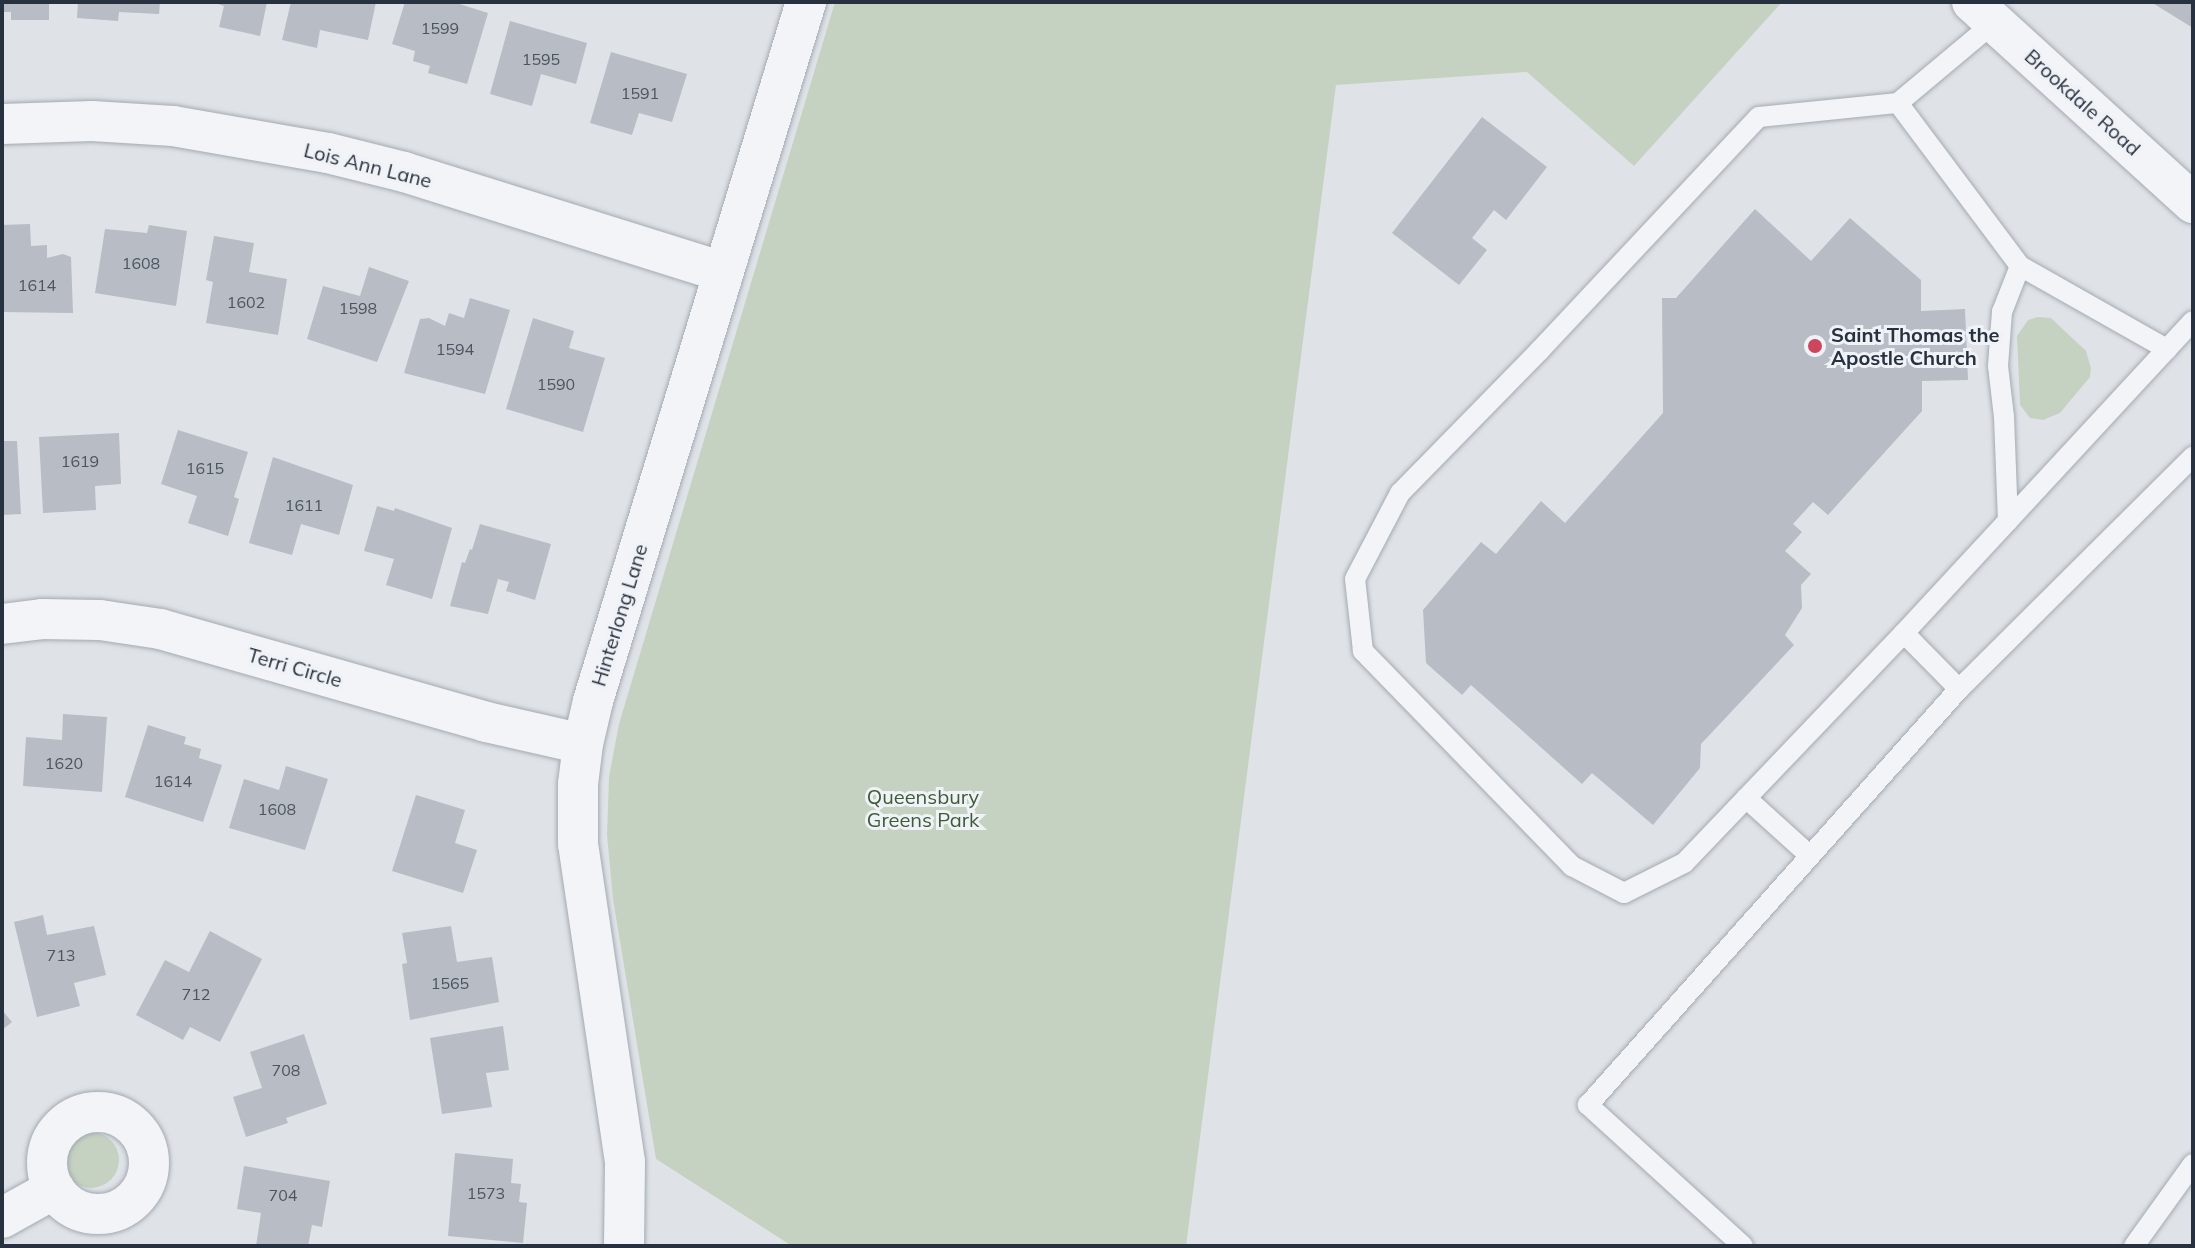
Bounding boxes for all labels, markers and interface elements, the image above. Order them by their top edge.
house number: 1599 [421,18,459,38]
street label: Brookdale Road [2020,44,2146,160]
house number: 1595 [522,49,560,69]
house number: 1591 [621,83,659,103]
street label: Lois Ann Lane [302,138,434,192]
house number: 1608 [122,253,160,273]
house number: 1614 [18,275,56,295]
house number: 1602 [227,292,265,312]
house number: 1598 [339,298,377,318]
place label: Saint Thomas the Apostle Church [1831,322,1999,369]
marker: Saint Thomas the Apostle Church [1806,337,1824,355]
house number: 1594 [436,339,474,359]
house number: 1590 [537,374,575,394]
house number: 1619 [61,451,99,471]
house number: 1615 [186,458,224,478]
house number: 1611 [285,495,323,515]
street label: Hinterlong Lane [586,541,652,689]
street label: Terri Circle [245,642,345,692]
house number: 1620 [45,753,83,773]
house number: 1614 [154,771,192,791]
park label: Queensbury Greens Park [867,784,979,831]
house number: 1608 [258,799,296,819]
house number: 713 [47,945,75,965]
house number: 1565 [431,973,469,993]
house number: 712 [182,984,210,1004]
house number: 708 [272,1060,300,1080]
house number: 1573 [467,1183,505,1203]
house number: 704 [269,1185,297,1205]

